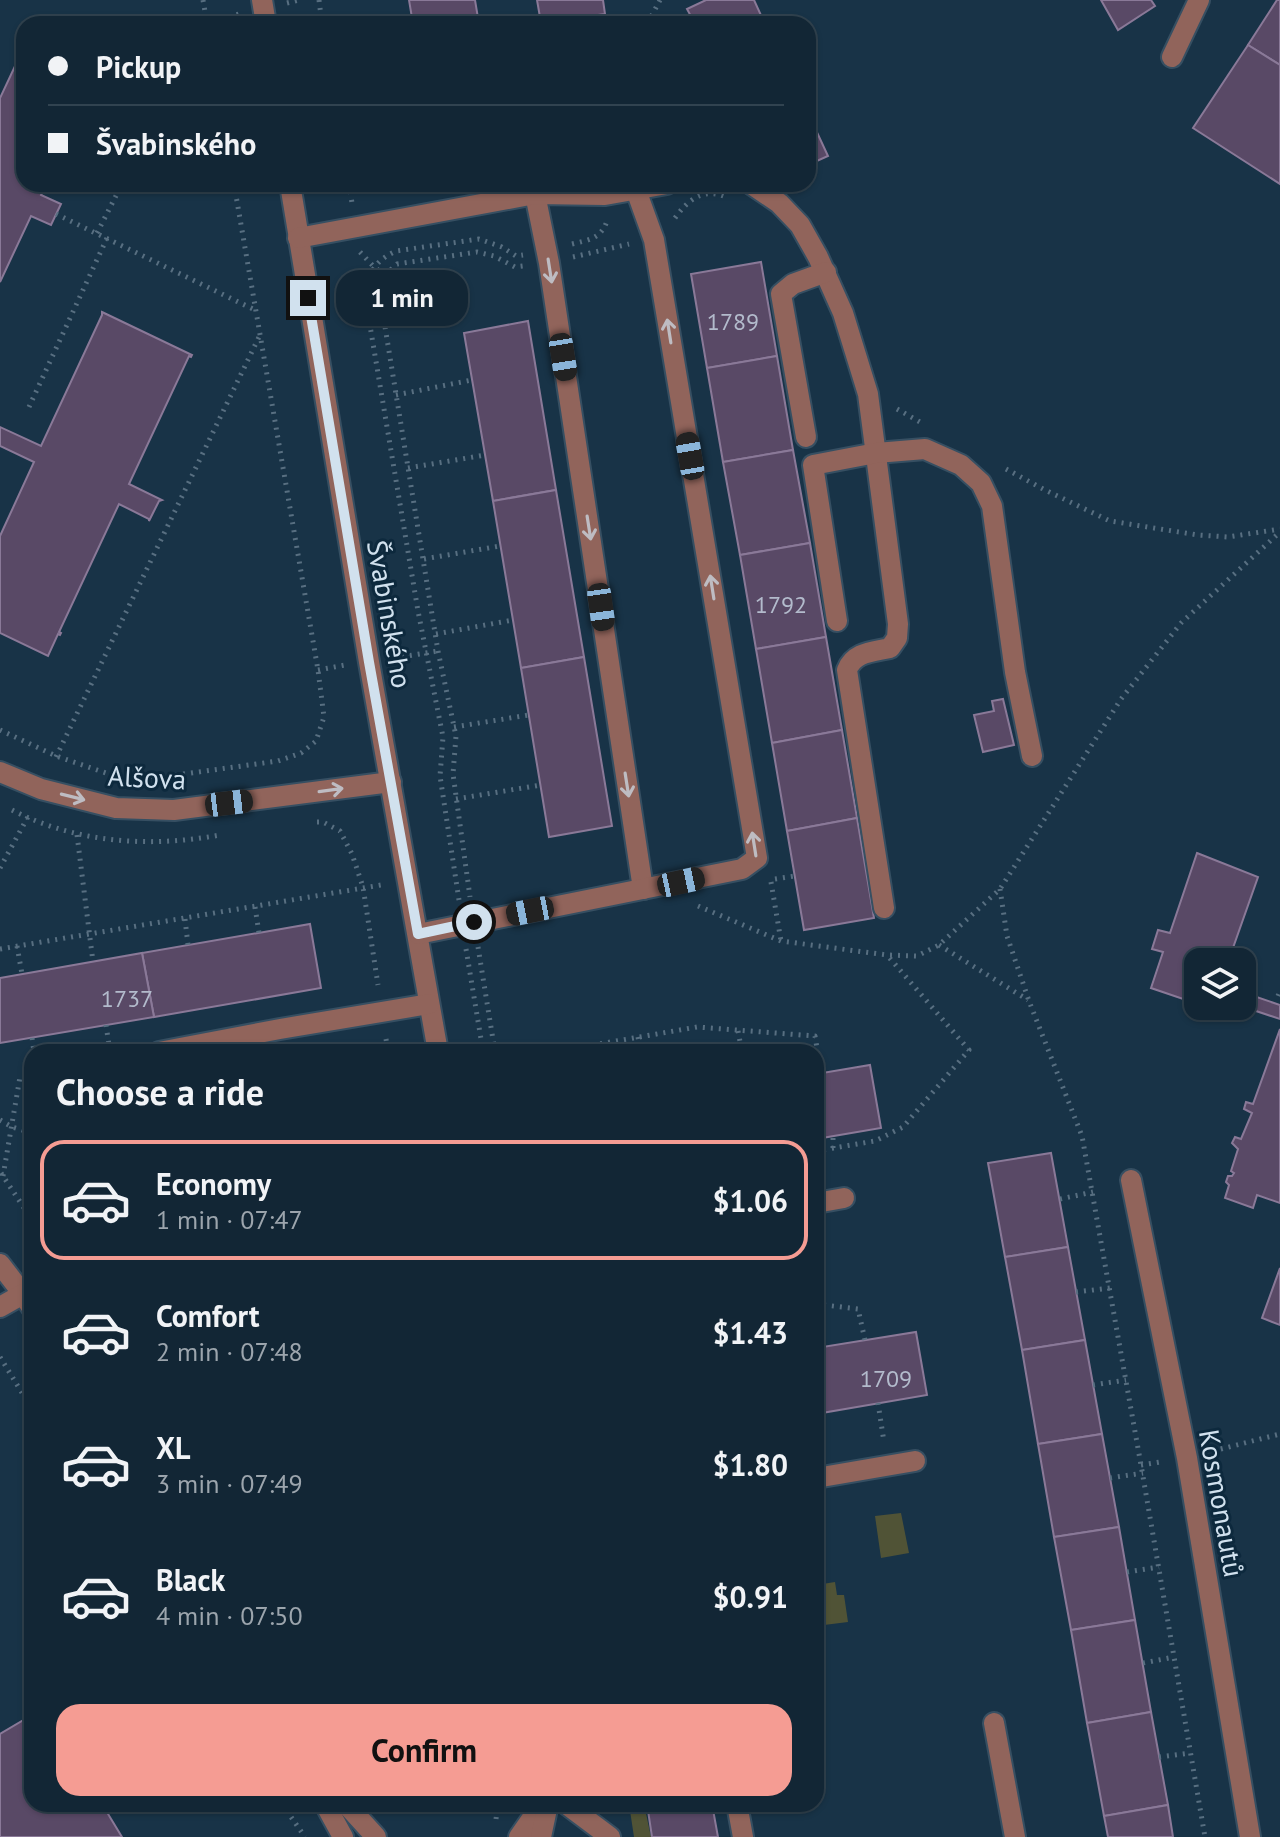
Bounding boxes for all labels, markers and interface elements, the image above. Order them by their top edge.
text: Pickup [96,47,181,86]
text: Švabinského [96,124,256,163]
one-way arrow [543,258,558,283]
callout: 1 min [336,270,468,326]
route end [290,280,326,316]
text: 1 min [370,281,434,314]
house number: 1789 [707,306,759,337]
one-way arrow [661,319,676,344]
car [547,331,579,383]
car [674,430,706,482]
one-way arrow [582,515,597,540]
street label: Švabinského [359,537,421,691]
one-way arrow [704,575,719,600]
car [586,582,616,632]
house number: 1792 [755,589,807,620]
street label: Alšova [107,756,187,798]
one-way arrow [620,772,635,797]
one-way arrow [317,782,343,797]
car [204,788,254,818]
one-way arrow [60,791,86,806]
one-way arrow [746,832,761,857]
car [655,865,707,899]
car [504,895,556,927]
route start [456,904,492,940]
map controls [1184,948,1256,1020]
button: layers [1184,948,1256,1020]
house number: 1737 [101,983,153,1014]
text: Choose a ride [56,1068,264,1115]
icon: car [60,1164,132,1236]
text: Economy [156,1164,271,1203]
text: $1.06 [713,1181,788,1220]
text: 1 min · 07:47 [156,1203,303,1236]
icon: car [60,1296,132,1368]
text: Comfort [156,1296,259,1335]
text: $1.43 [713,1313,788,1352]
text: 2 min · 07:48 [156,1335,303,1368]
house number: 1709 [860,1363,912,1394]
street label: Kosmonautů [1191,1426,1253,1580]
icon: car [60,1428,132,1500]
text: XL [156,1428,190,1467]
text: $1.80 [713,1445,788,1484]
text: 3 min · 07:49 [156,1467,303,1500]
icon: car [60,1560,132,1632]
text: Black [156,1560,225,1599]
text: $0.91 [713,1577,788,1616]
text: 4 min · 07:50 [156,1599,303,1632]
button: Confirm [56,1704,792,1796]

